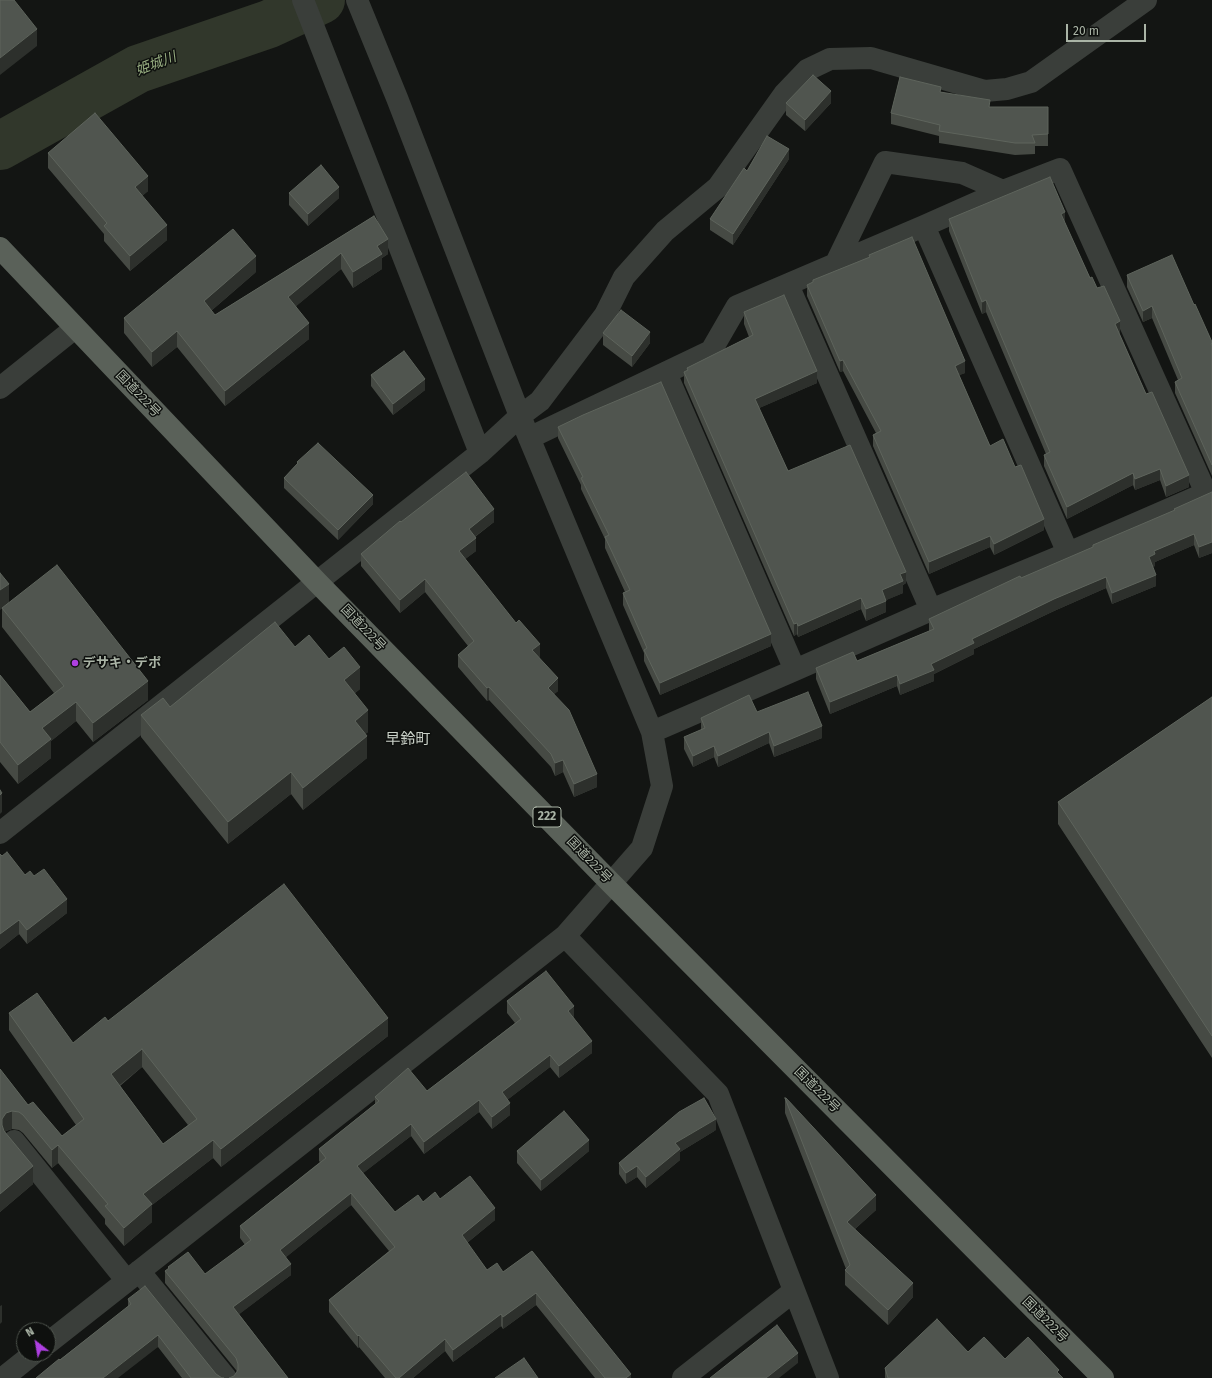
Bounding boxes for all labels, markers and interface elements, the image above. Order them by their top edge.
scale bar [1068,16,1148,42]
text: 20 m [1073,24,1099,38]
water label: 姫城川 [133,49,179,79]
street label: 国道222号 [112,368,164,420]
street label: 国道222号 [337,602,389,654]
place label: デサキ・デポ [83,655,161,671]
marker: デサキ・デポ [70,658,80,668]
district label: 早鈴町 [386,731,430,749]
road number: 222 [533,807,561,827]
street label: 国道222号 [563,834,615,886]
street label: 国道222号 [791,1064,843,1116]
street label: 国道222号 [1019,1294,1071,1346]
north arrow [16,1322,56,1362]
text: N [24,1325,37,1340]

